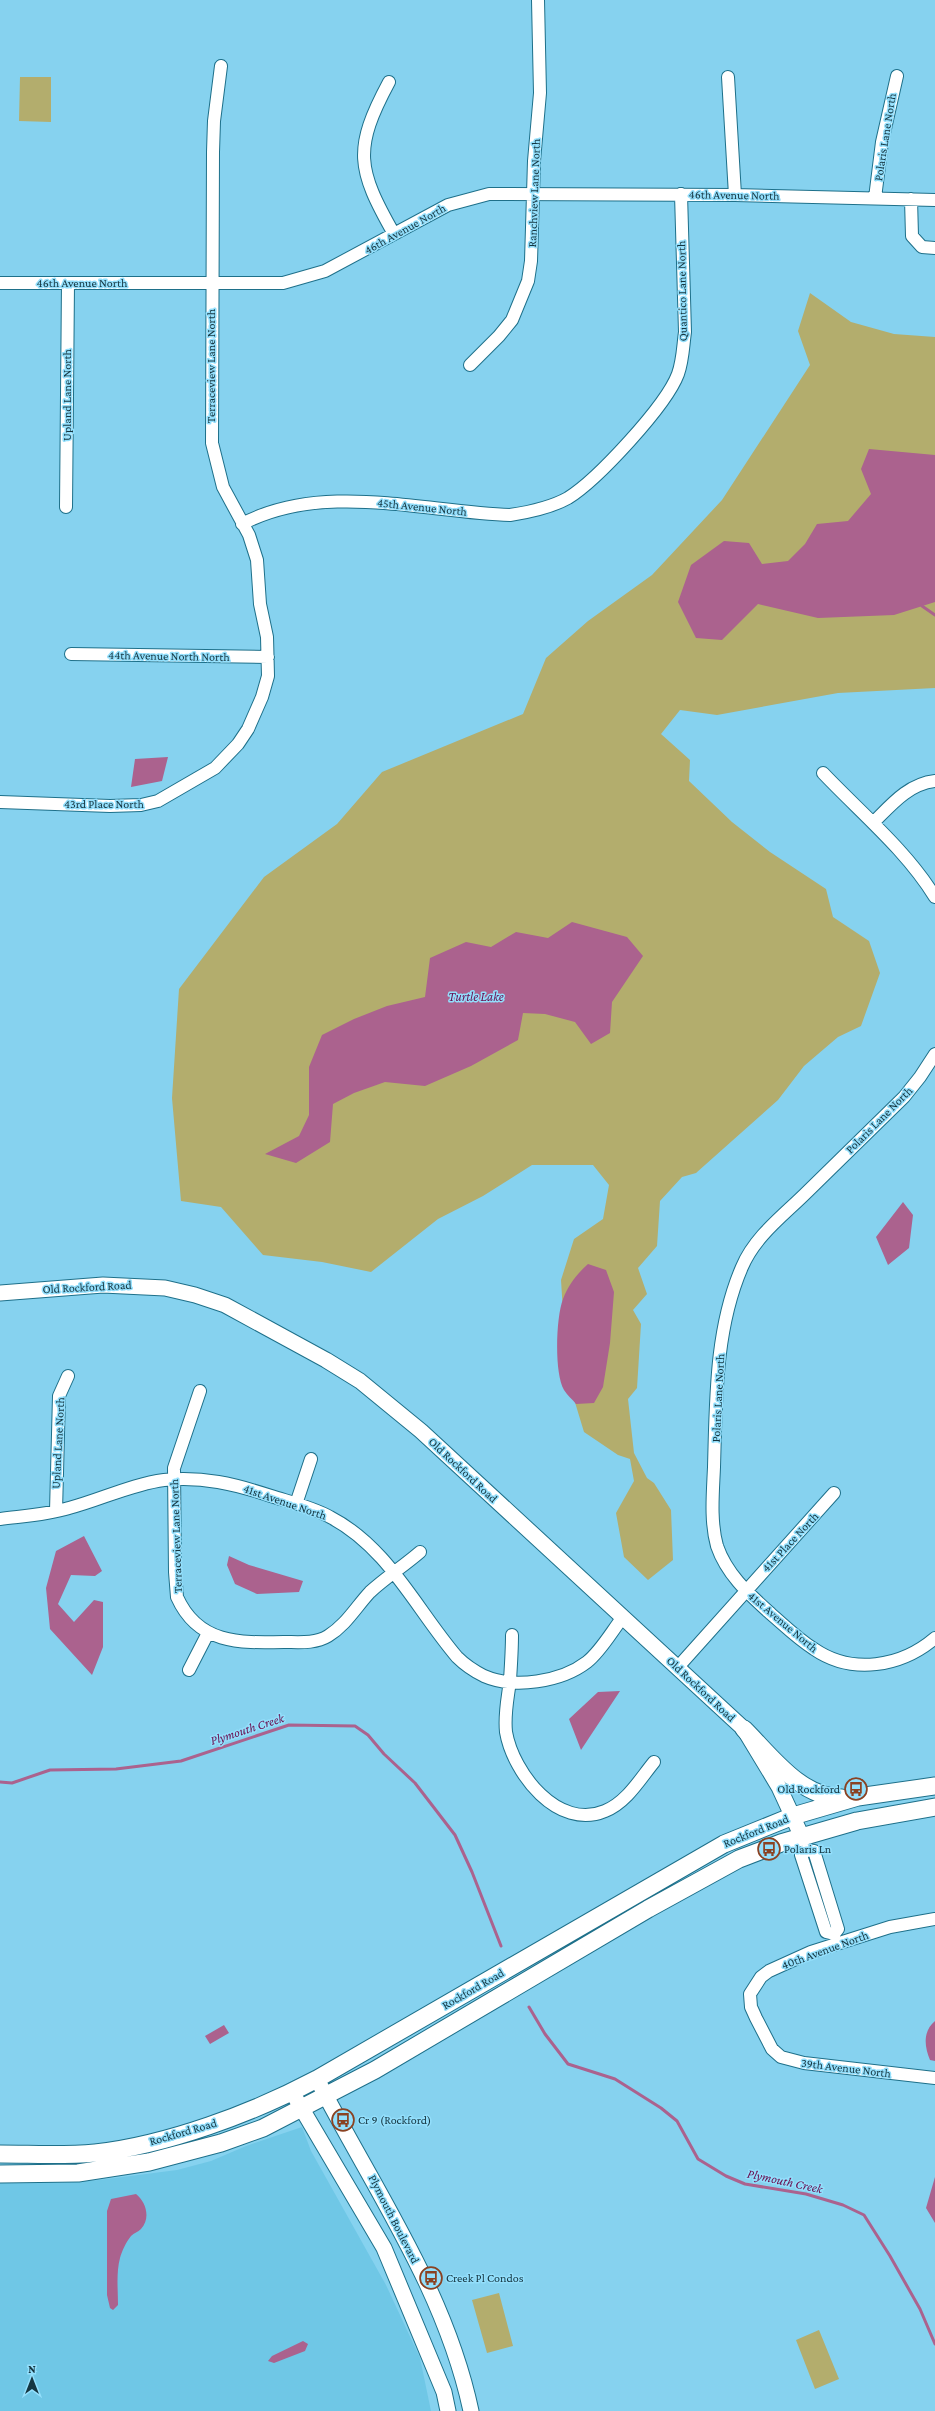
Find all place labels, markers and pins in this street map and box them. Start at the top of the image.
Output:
bus stop icon: Old Rockford [843,1776,869,1802]
place label: Old Rockford [777,1782,841,1796]
bus stop icon: Polaris Ln [756,1836,782,1862]
place label: Polaris Ln [784,1842,832,1856]
bus stop icon: Cr 9 (Rockford) [330,2107,356,2133]
place label: Cr 9 (Rockford) [358,2113,431,2127]
bus stop icon: Creek Pl Condos [418,2265,444,2291]
place label: Creek Pl Condos [446,2271,524,2285]

